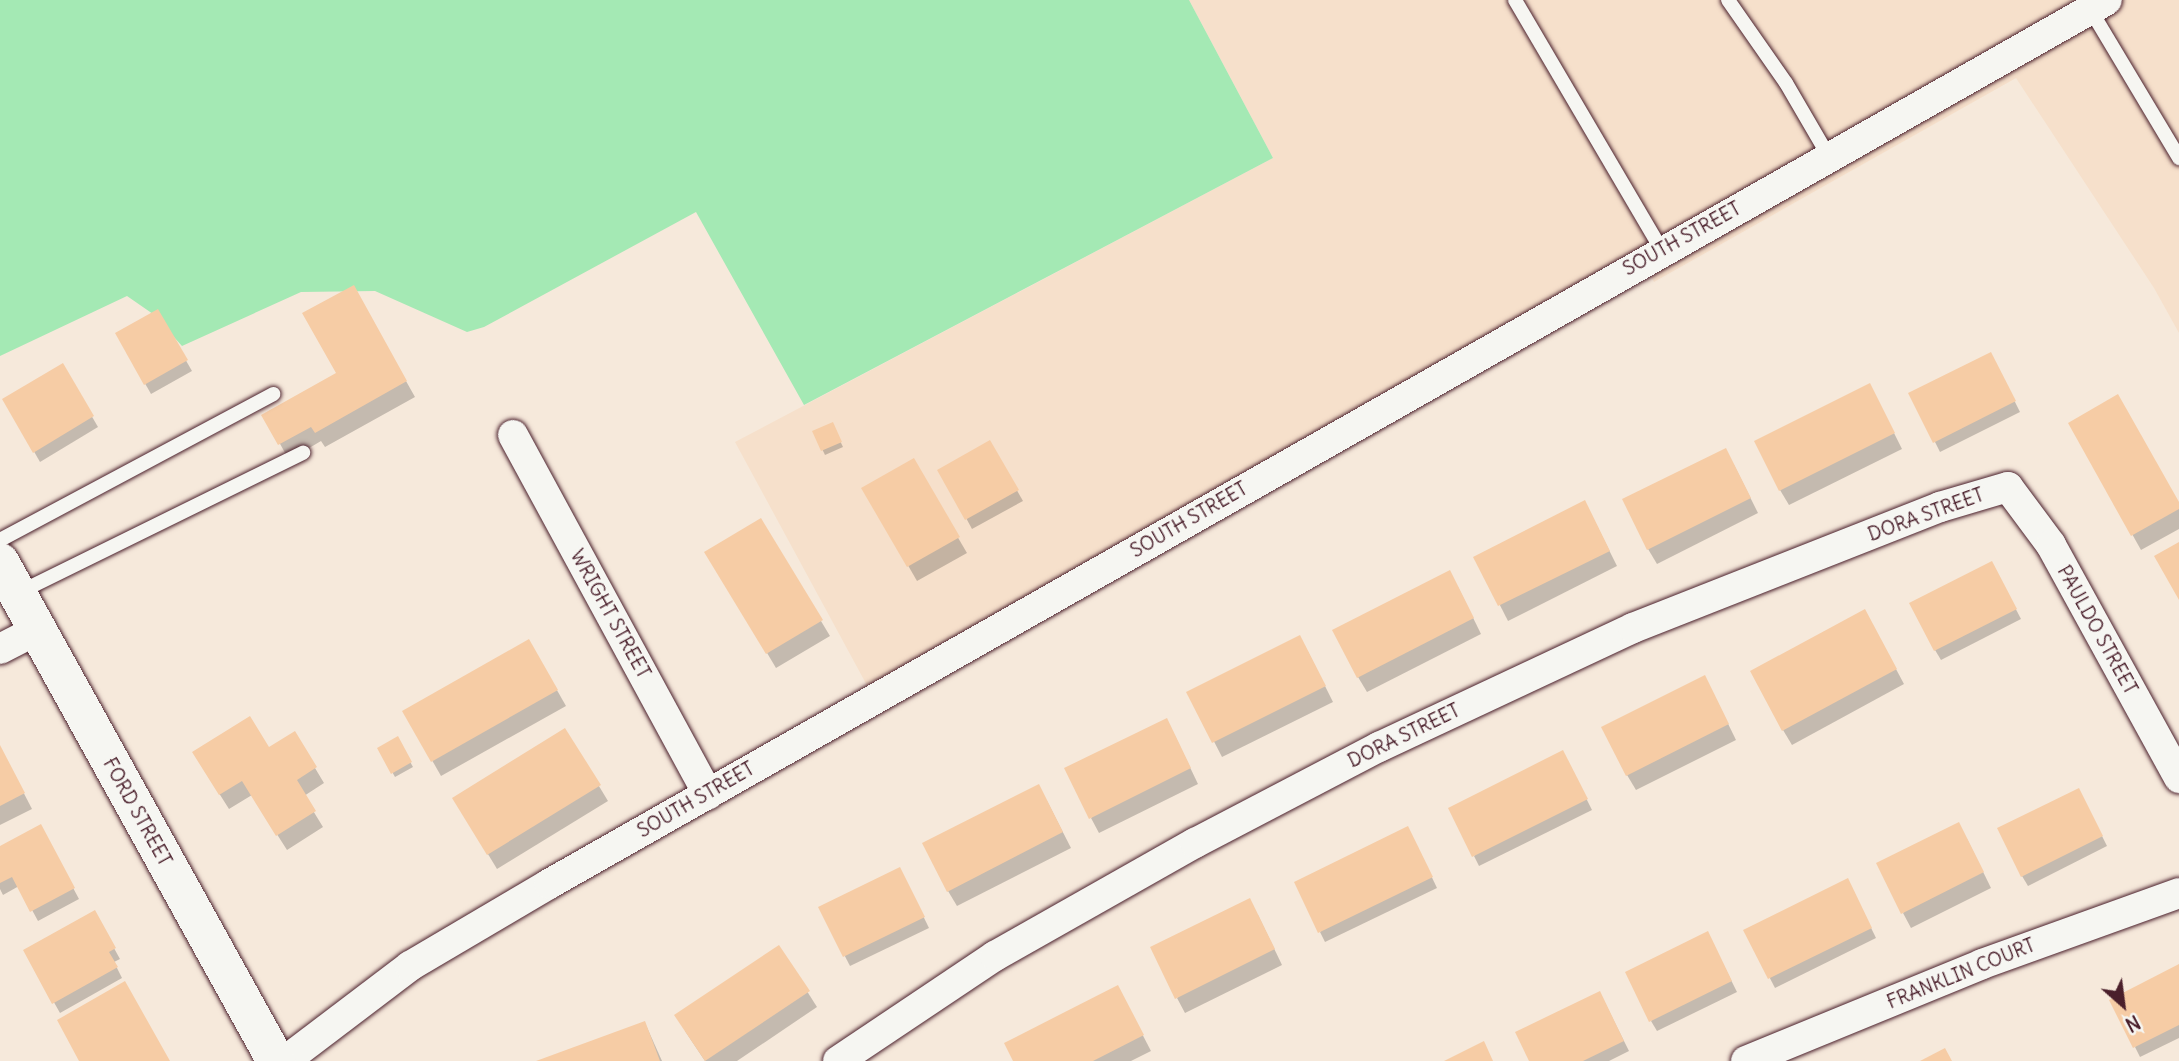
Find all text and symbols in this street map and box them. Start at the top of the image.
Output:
street label: SOUTH STREET [1619,197,1745,281]
street label: SOUTH STREET [1127,477,1251,563]
street label: DORA STREET [1865,483,1987,547]
street label: WRIGHT STREET [565,546,655,682]
street label: PAULDO STREET [2052,562,2142,698]
street label: DORA STREET [1344,699,1464,773]
street label: FORD STREET [98,754,176,870]
street label: SOUTH STREET [634,757,758,843]
street label: FRANKLIN COURT [1884,934,2038,1014]
north arrow [2088,970,2158,1040]
text: N [2121,1010,2144,1037]

